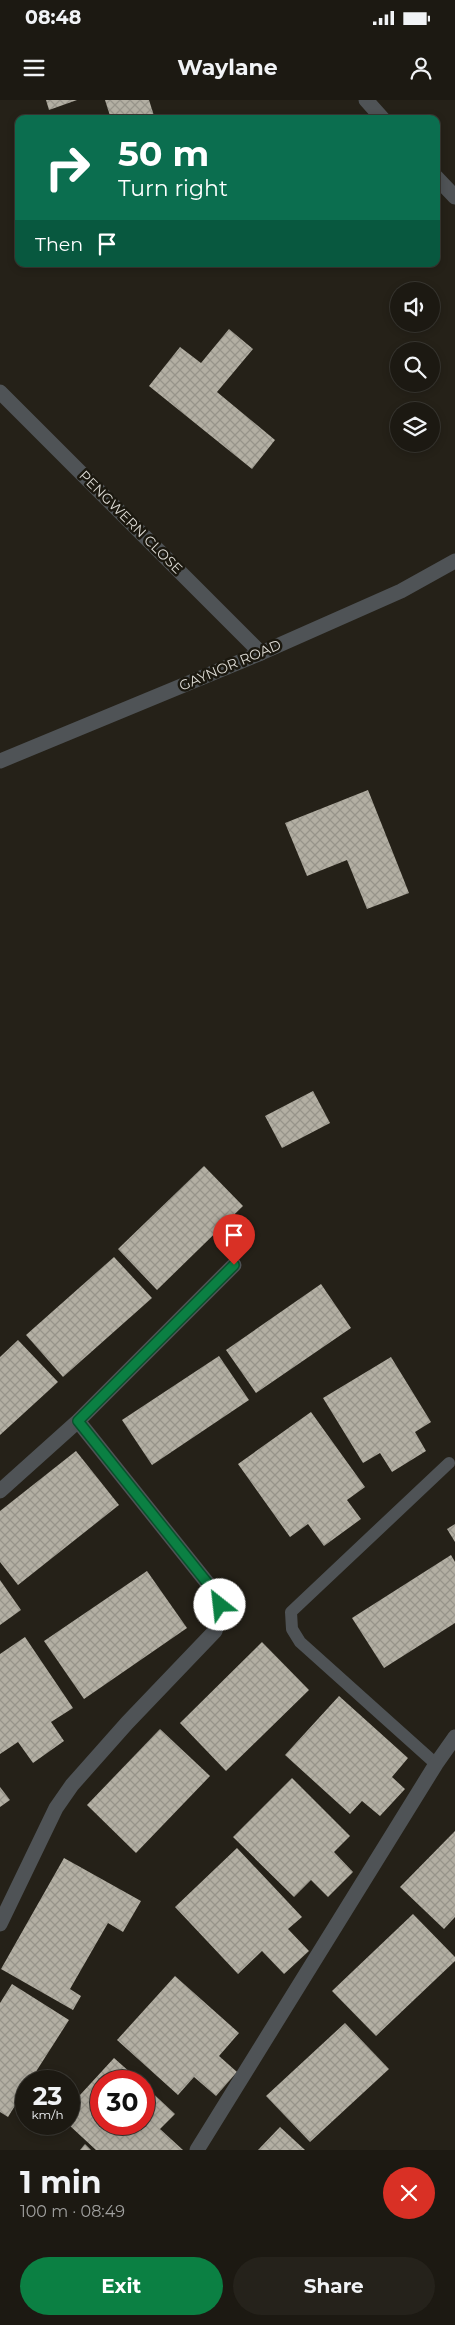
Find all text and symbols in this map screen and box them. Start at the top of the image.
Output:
text: 08:48 [25,6,81,29]
icon: menu [20,54,48,82]
text: Waylane [177,54,278,81]
icon: person [407,54,435,82]
text: 50 m [118,132,209,175]
icon: right [35,135,100,200]
text: Turn right [118,175,228,202]
icon: arrive [93,230,121,258]
text: Then [35,233,83,256]
map controls [390,282,440,452]
button: sound [390,282,440,332]
button: search [390,342,440,392]
button: layers [390,402,440,452]
street label: PENGWERN CLOSE [75,466,187,578]
street label: GAYNOR ROAD [176,635,284,695]
pin [213,1214,255,1265]
icon: arrive [220,1221,248,1249]
position arrow [193,1578,245,1630]
speed limit sign: 30 [90,2070,155,2135]
text: 23 [33,2081,62,2111]
text: km/h [31,2107,64,2122]
text: 1 min [20,2164,101,2201]
button: close [383,2167,435,2219]
text: 100 m · 08:49 [20,2202,125,2221]
button: Exit [20,2257,223,2315]
button: Share [233,2257,435,2315]

